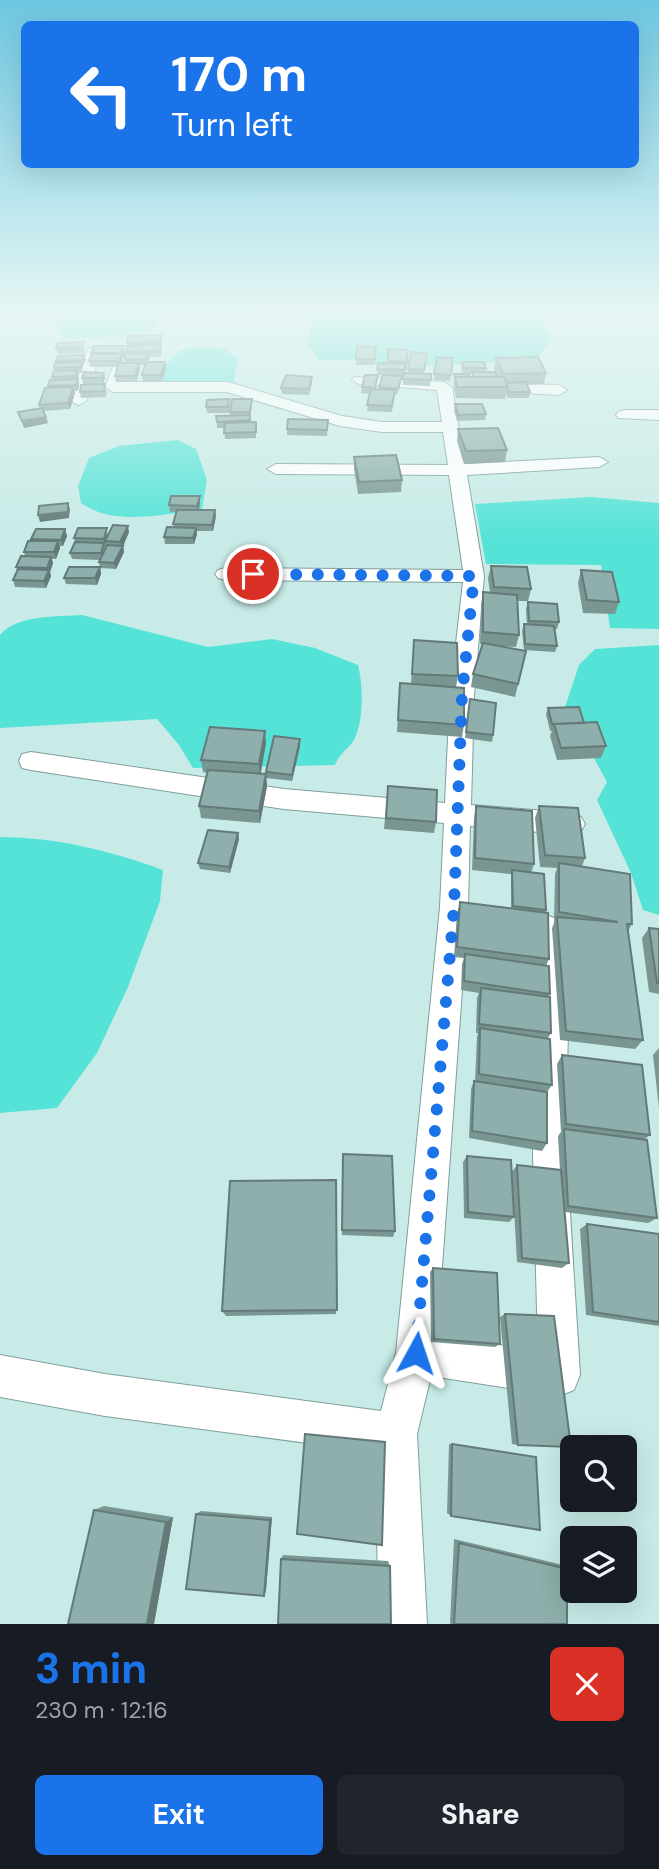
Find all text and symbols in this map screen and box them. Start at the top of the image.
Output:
text: 170 m [171,42,307,106]
icon: left [56,49,147,140]
text: Turn left [171,104,293,146]
pin [223,544,283,604]
icon: arrive [234,555,272,593]
position arrow [379,1316,453,1390]
map controls [560,1435,637,1603]
button: search [560,1435,637,1512]
button: layers [560,1526,637,1603]
text: 3 min [35,1641,147,1696]
button: close [550,1647,624,1721]
text: 230 m · 12:16 [35,1695,168,1725]
button: Exit [35,1775,323,1855]
button: Share [337,1775,624,1855]

